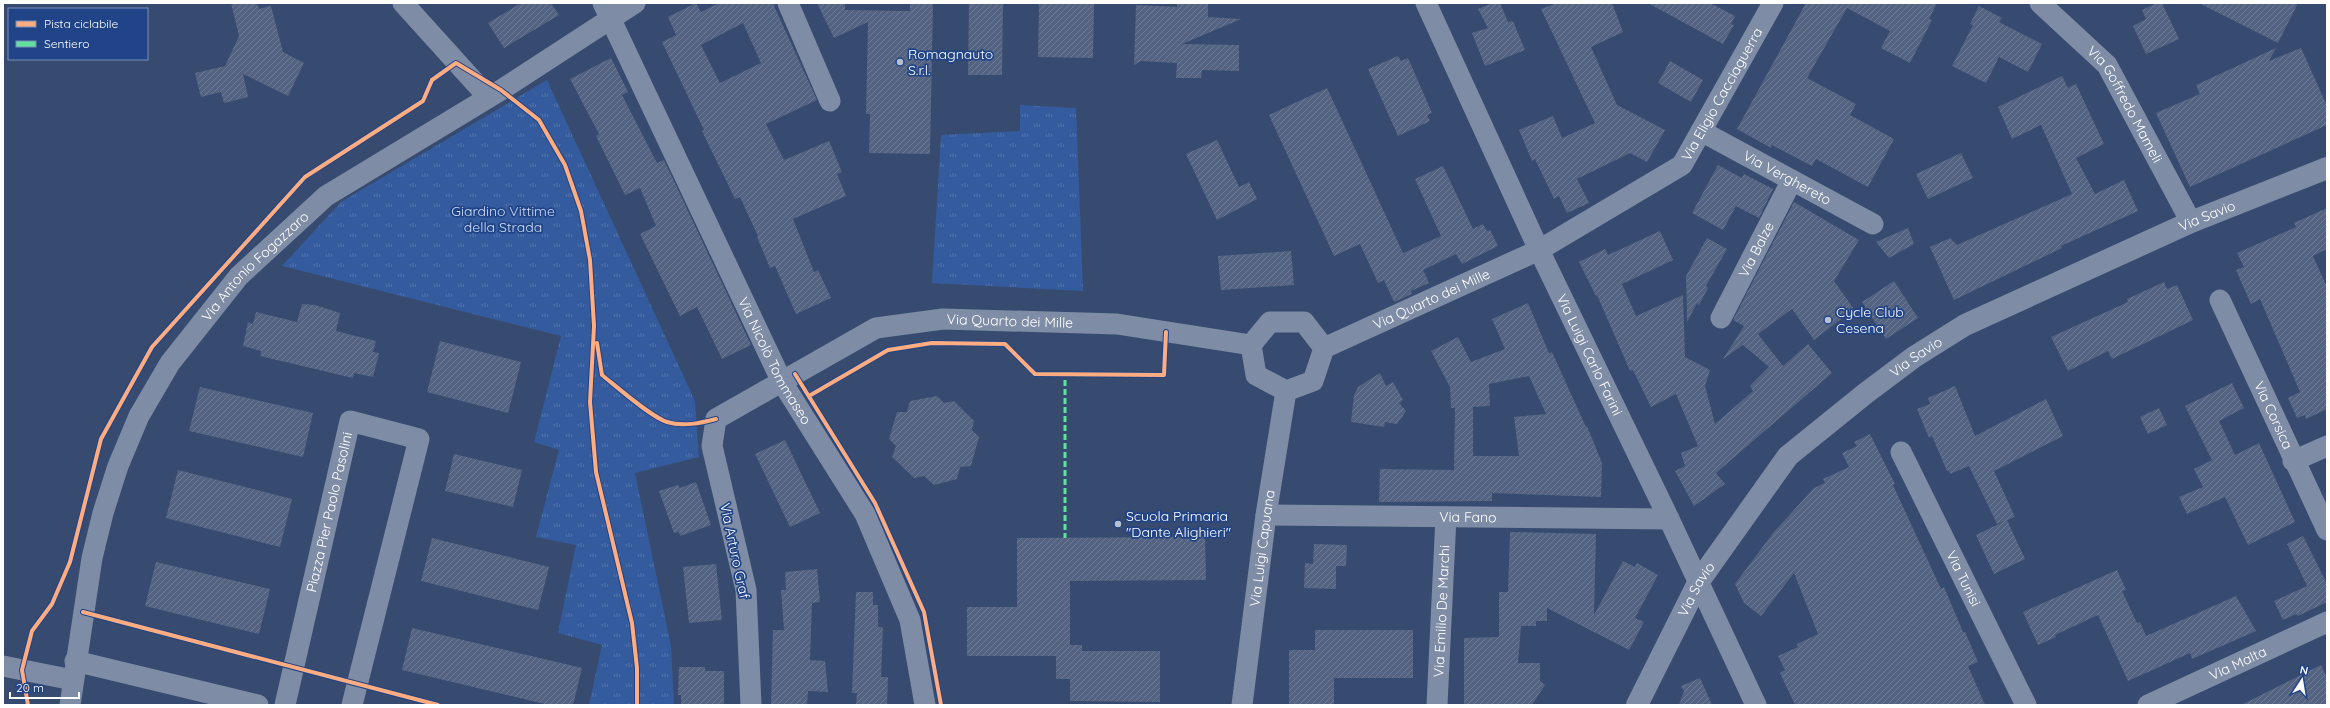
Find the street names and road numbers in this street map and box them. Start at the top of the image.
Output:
street label: Via Eligio Cacciaguerra [1677,24,1766,164]
street label: Via Goffredo Mameli [2083,42,2167,166]
street label: Via Verghereto [1740,147,1834,209]
street label: Via Savio [2176,196,2238,235]
street label: Via Antonio Fogazzaro [197,207,313,325]
street label: Via Balze [1735,219,1778,280]
street label: Via Quarto dei Mille [1370,265,1493,333]
street label: Via Luigi Carlo Farini [1553,291,1627,418]
street label: Via Nicolò Tommaseo [734,294,815,428]
street label: Via Quarto dei Mille [947,310,1073,332]
street label: Via Savio [1886,333,1945,381]
street label: Via Corsica [2250,378,2297,452]
street label: Piazza Pier Paolo Pasolini [302,430,356,594]
street label: Via Luigi Capuana [1245,489,1279,608]
street label: Via Arturo Graf [716,501,754,601]
street label: Via Fano [1439,508,1497,526]
street label: Via Emilio De Marchi [1429,545,1454,678]
street label: Via Tunisi [1942,548,1985,609]
street label: Via Savio [1674,558,1719,619]
street label: Via Malta [2206,642,2269,684]

